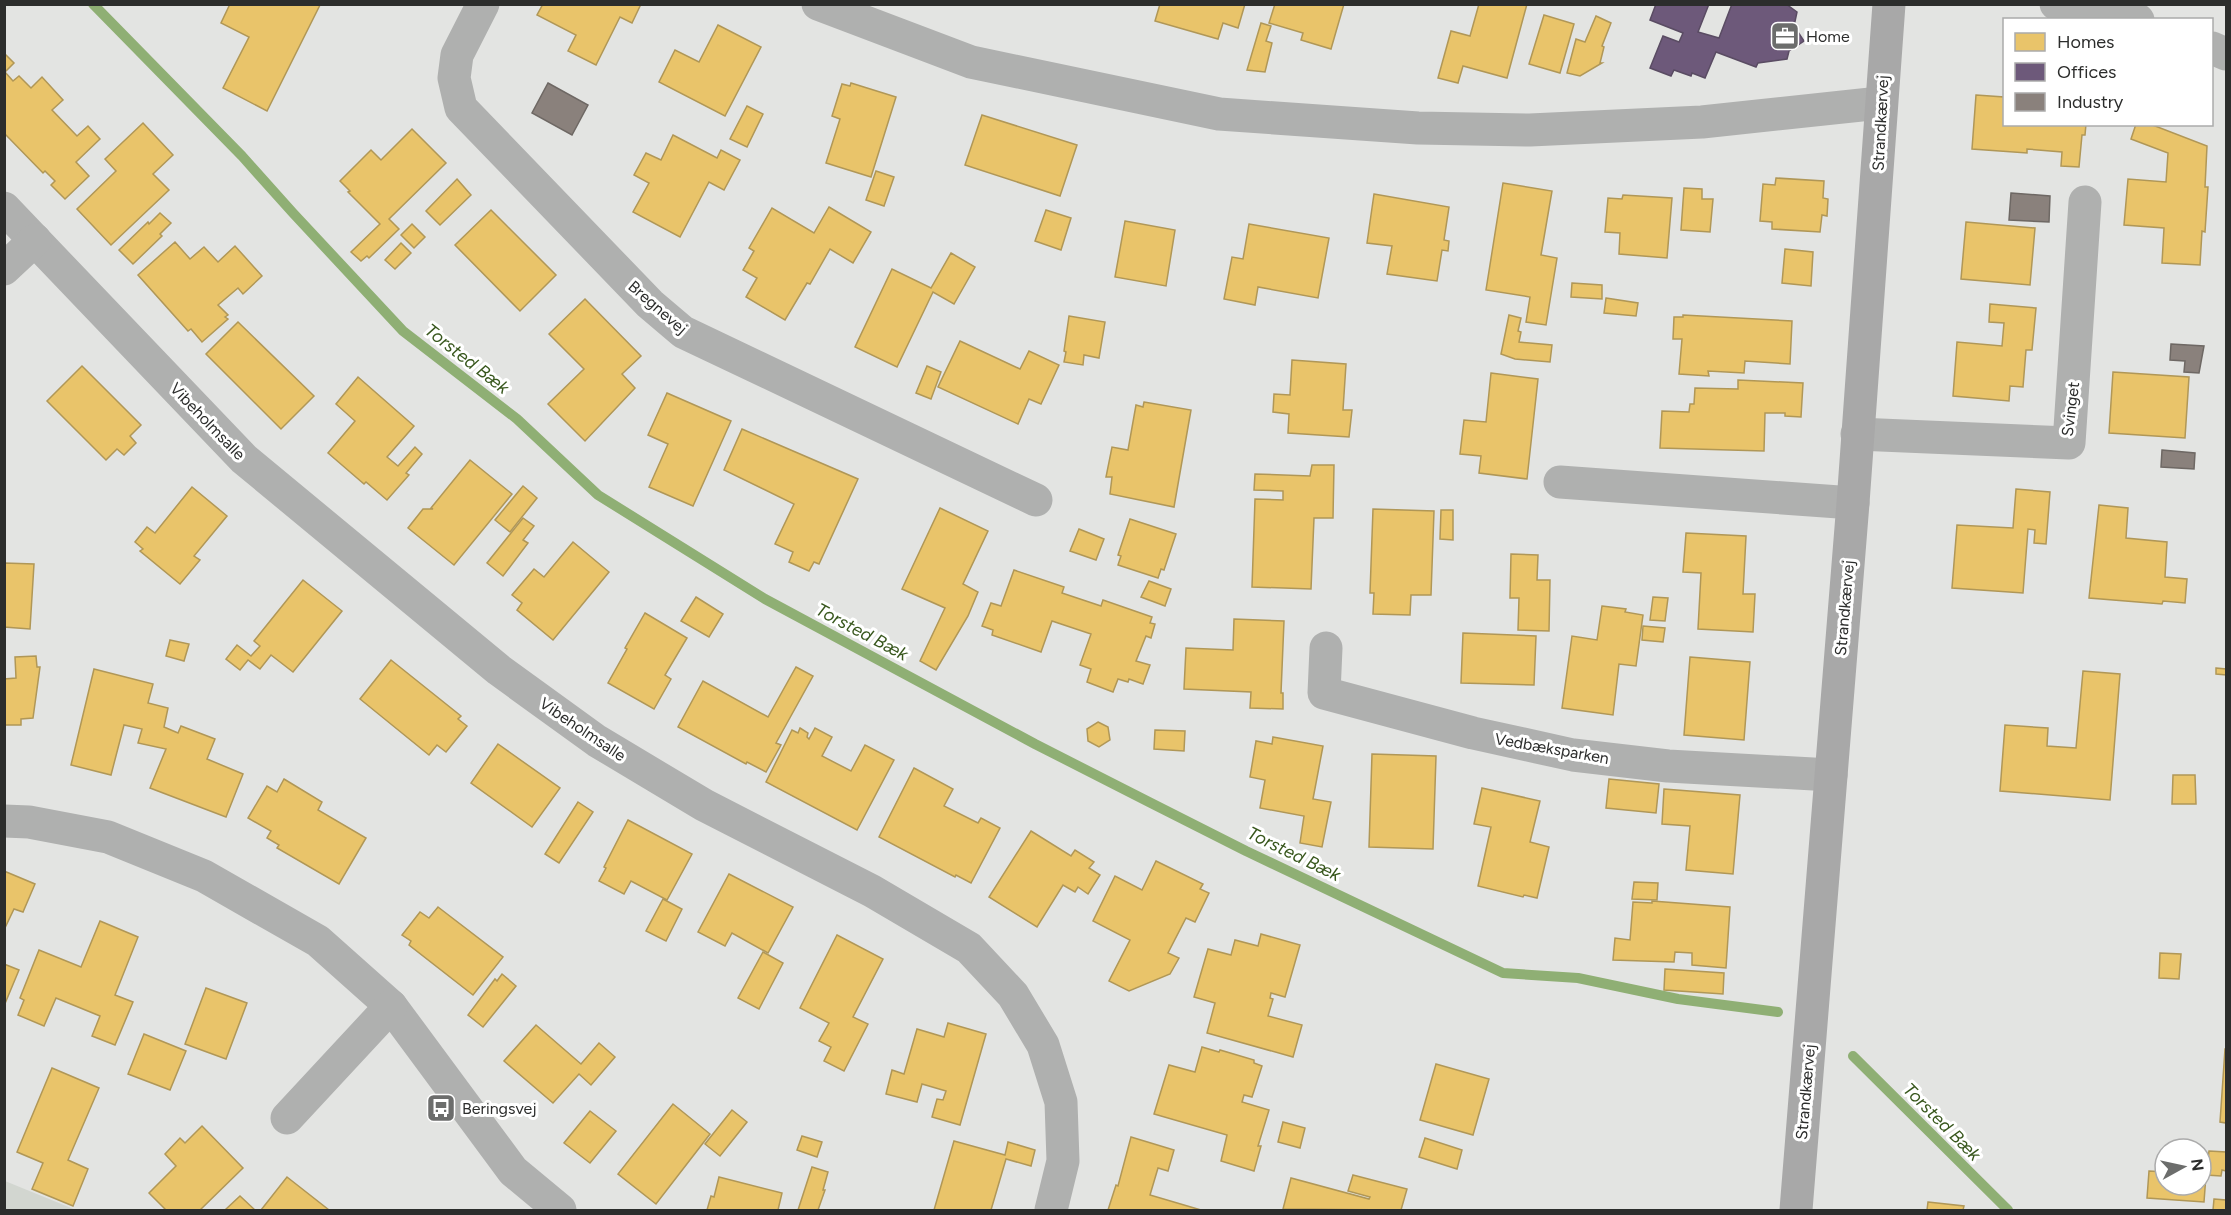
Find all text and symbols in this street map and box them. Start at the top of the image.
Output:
legend [2003,18,2213,126]
office icon: Home [1769,20,1801,52]
place label: Home [1806,27,1850,46]
text: Homes [2057,31,2115,53]
text: Offices [2057,61,2116,83]
street label: Strandkærvej [1869,75,1892,171]
text: Industry [2057,91,2124,113]
street label: Bregnevej [624,277,691,338]
water label: Torsted Bæk [420,319,515,400]
street label: Vibeholmsalle [166,379,249,464]
street label: Svinget [2058,381,2083,437]
street label: Strandkærvej [1831,559,1858,657]
water label: Torsted Bæk [812,599,913,666]
street label: Vibeholmsalle [536,694,630,765]
street label: Vedbæksparken [1493,729,1610,768]
water label: Torsted Bæk [1244,822,1345,887]
street label: Strandkærvej [1792,1043,1819,1141]
water label: Torsted Bæk [1898,1078,1986,1166]
bus stop icon: Beringsvej [425,1092,457,1124]
place label: Beringsvej [462,1099,537,1118]
north arrow [2153,1137,2213,1197]
text: N [2187,1158,2208,1172]

